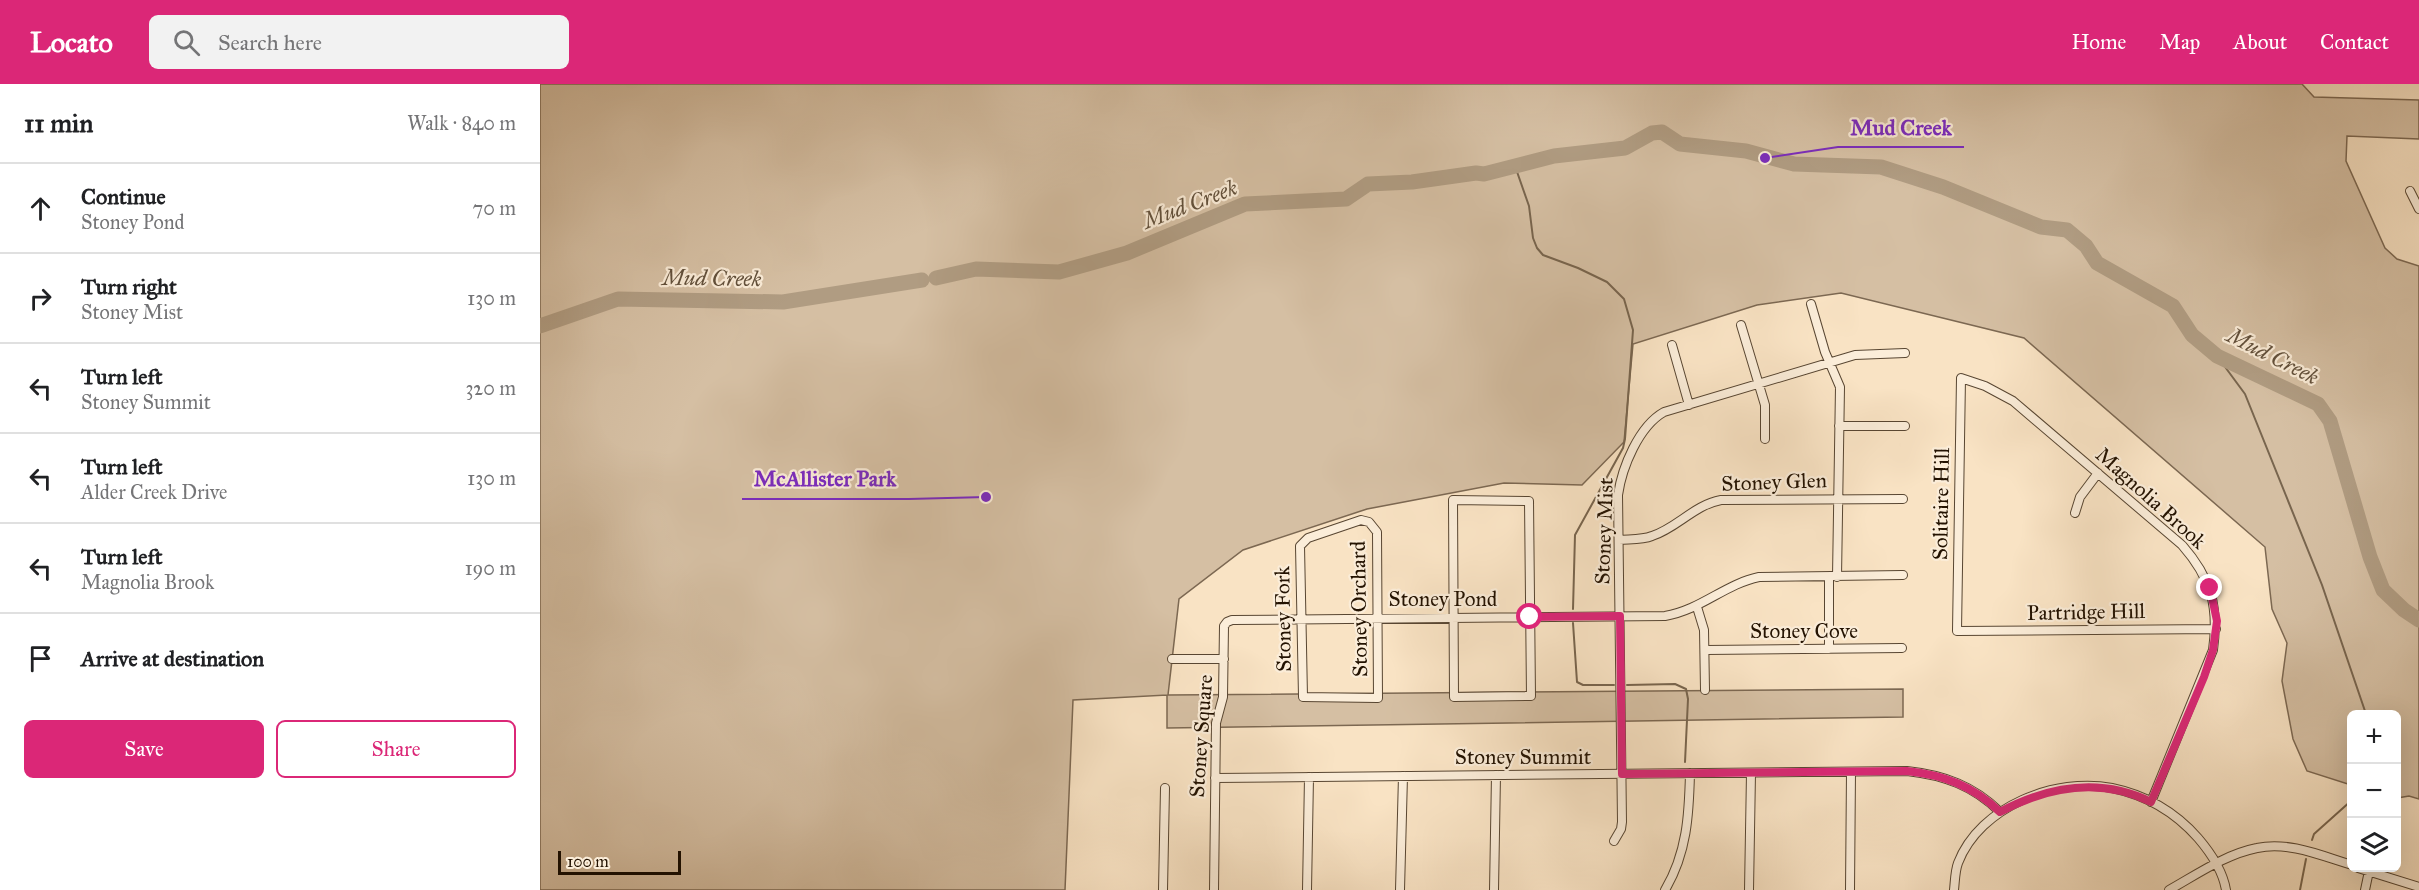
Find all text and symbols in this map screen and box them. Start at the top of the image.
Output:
search box [149,15,569,69]
text: Locato [30,25,113,60]
icon: search [170,26,203,59]
text: Search here [218,29,322,56]
text: Home [2071,29,2126,55]
text: Map [2159,29,2200,55]
text: About [2233,29,2287,55]
text: Contact [2320,29,2389,55]
text: 11 min [24,107,93,139]
callout: Mud Creek [1838,107,1964,147]
text: Walk · 840 m [407,111,516,135]
text: Mud Creek [1850,114,1953,141]
water label: Mud Creek [1137,174,1241,235]
text: Continue [81,183,166,210]
icon: ahead [24,192,57,225]
text: 70 m [473,196,516,220]
text: Stoney Pond [81,210,185,234]
water label: Mud Creek [660,264,762,292]
text: Turn right [81,273,177,300]
icon: right [24,282,57,315]
text: 130 m [467,286,516,310]
text: Stoney Mist [81,300,183,324]
water label: Mud Creek [2221,321,2323,391]
text: Turn left [81,363,163,390]
icon: left [24,372,57,405]
text: 320 m [465,376,516,400]
text: Stoney Summit [81,390,211,414]
street label: Magnolia Brook [2090,442,2212,555]
street label: Solitaire Hill [1927,447,1955,560]
text: Turn left [81,453,163,480]
callout: McAllister Park [742,459,909,499]
icon: left [24,462,57,495]
text: McAllister Park [754,465,897,492]
text: 130 m [467,466,516,490]
street label: Stoney Glen [1721,467,1827,497]
street label: Stoney Mist [1589,476,1619,585]
text: Alder Creek Drive [81,480,227,504]
street label: Stoney Orchard [1345,540,1373,677]
text: Turn left [81,543,163,570]
icon: left [24,552,57,585]
text: 190 m [465,556,516,580]
street label: Stoney Fork [1269,566,1297,672]
text: Magnolia Brook [81,570,214,594]
route end [2196,574,2222,600]
street label: Stoney Pond [1389,586,1498,612]
street label: Partridge Hill [2027,598,2146,626]
route start [1516,603,1542,629]
street label: Stoney Cove [1750,618,1858,644]
icon: arrive [24,642,57,675]
text: Arrive at destination [81,645,264,672]
street label: Stoney Square [1184,673,1218,798]
map controls [2347,710,2401,872]
button: + [2347,710,2401,764]
button: Save [24,720,264,778]
button: Share [276,720,516,778]
street label: Stoney Summit [1455,744,1592,770]
button: − [2347,764,2401,818]
button: layers [2347,818,2401,872]
scale bar [558,848,681,876]
text: 100 m [567,852,609,871]

